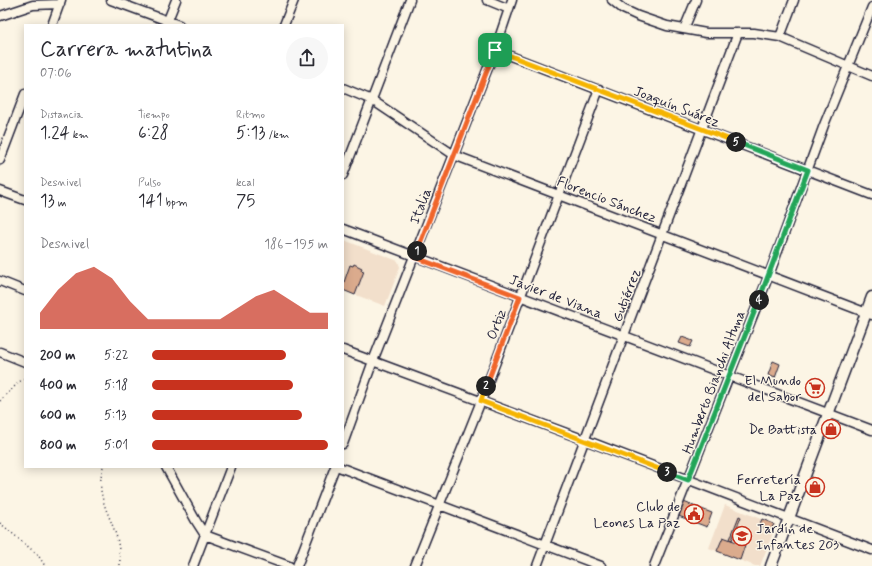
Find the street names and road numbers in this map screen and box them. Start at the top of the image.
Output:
street label: Joaquín Suárez [631,82,723,132]
street label: Florencio Sánchez [554,173,659,227]
street label: Italia [406,186,436,227]
street label: Gutiérrez [609,266,645,325]
street label: Javier de Viana [507,271,605,323]
street label: Ortiz [483,306,511,342]
street label: Humberto Bianchi Altuna [678,308,750,456]

